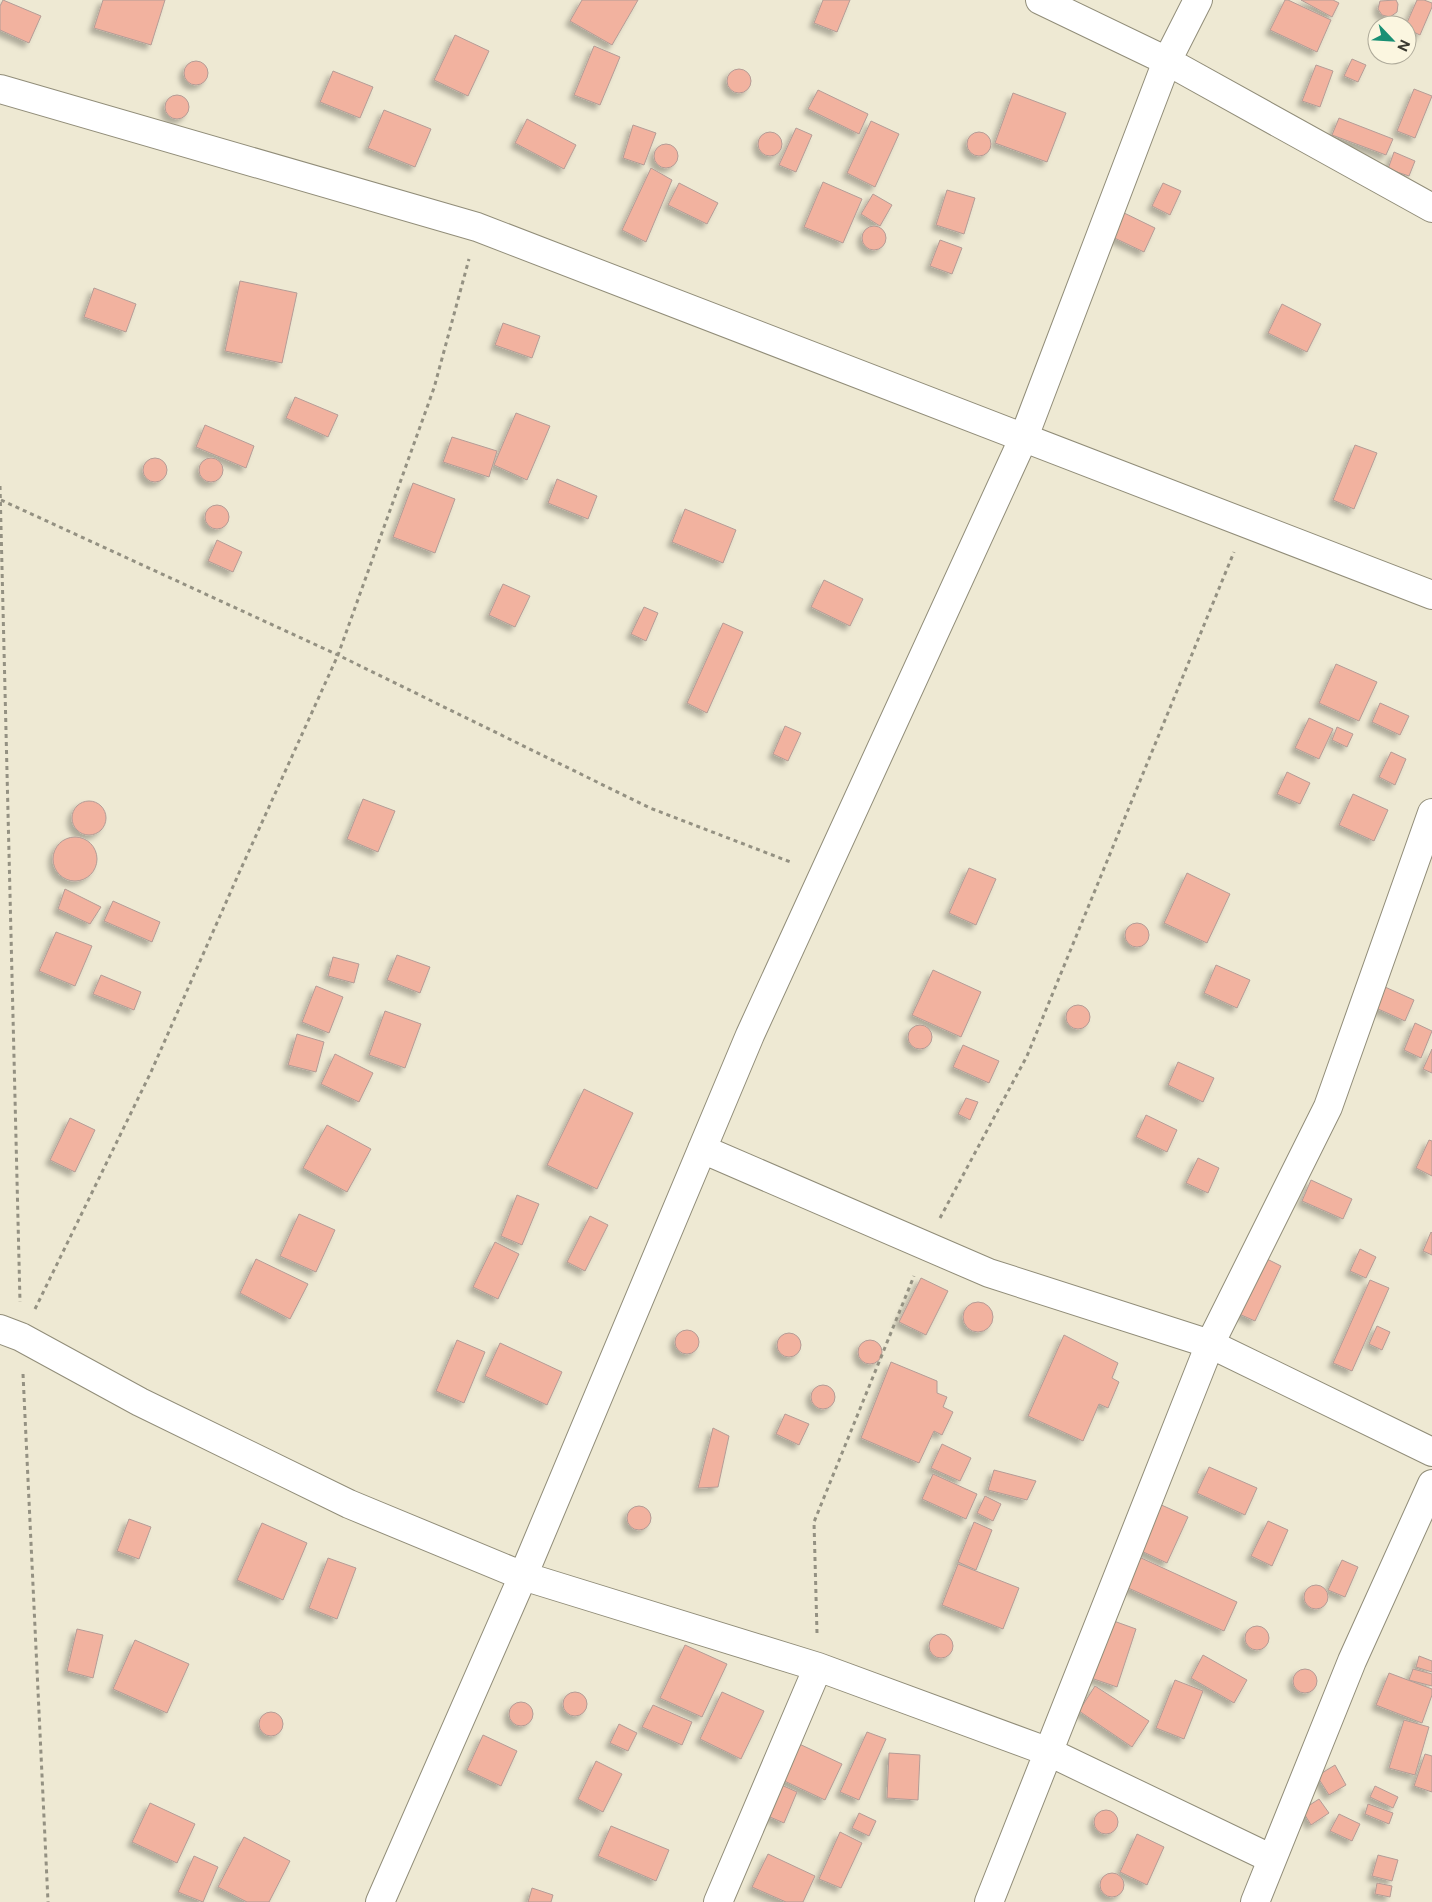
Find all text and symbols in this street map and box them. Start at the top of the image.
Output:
north arrow [1367,15,1417,65]
text: N [1394,37,1413,54]

